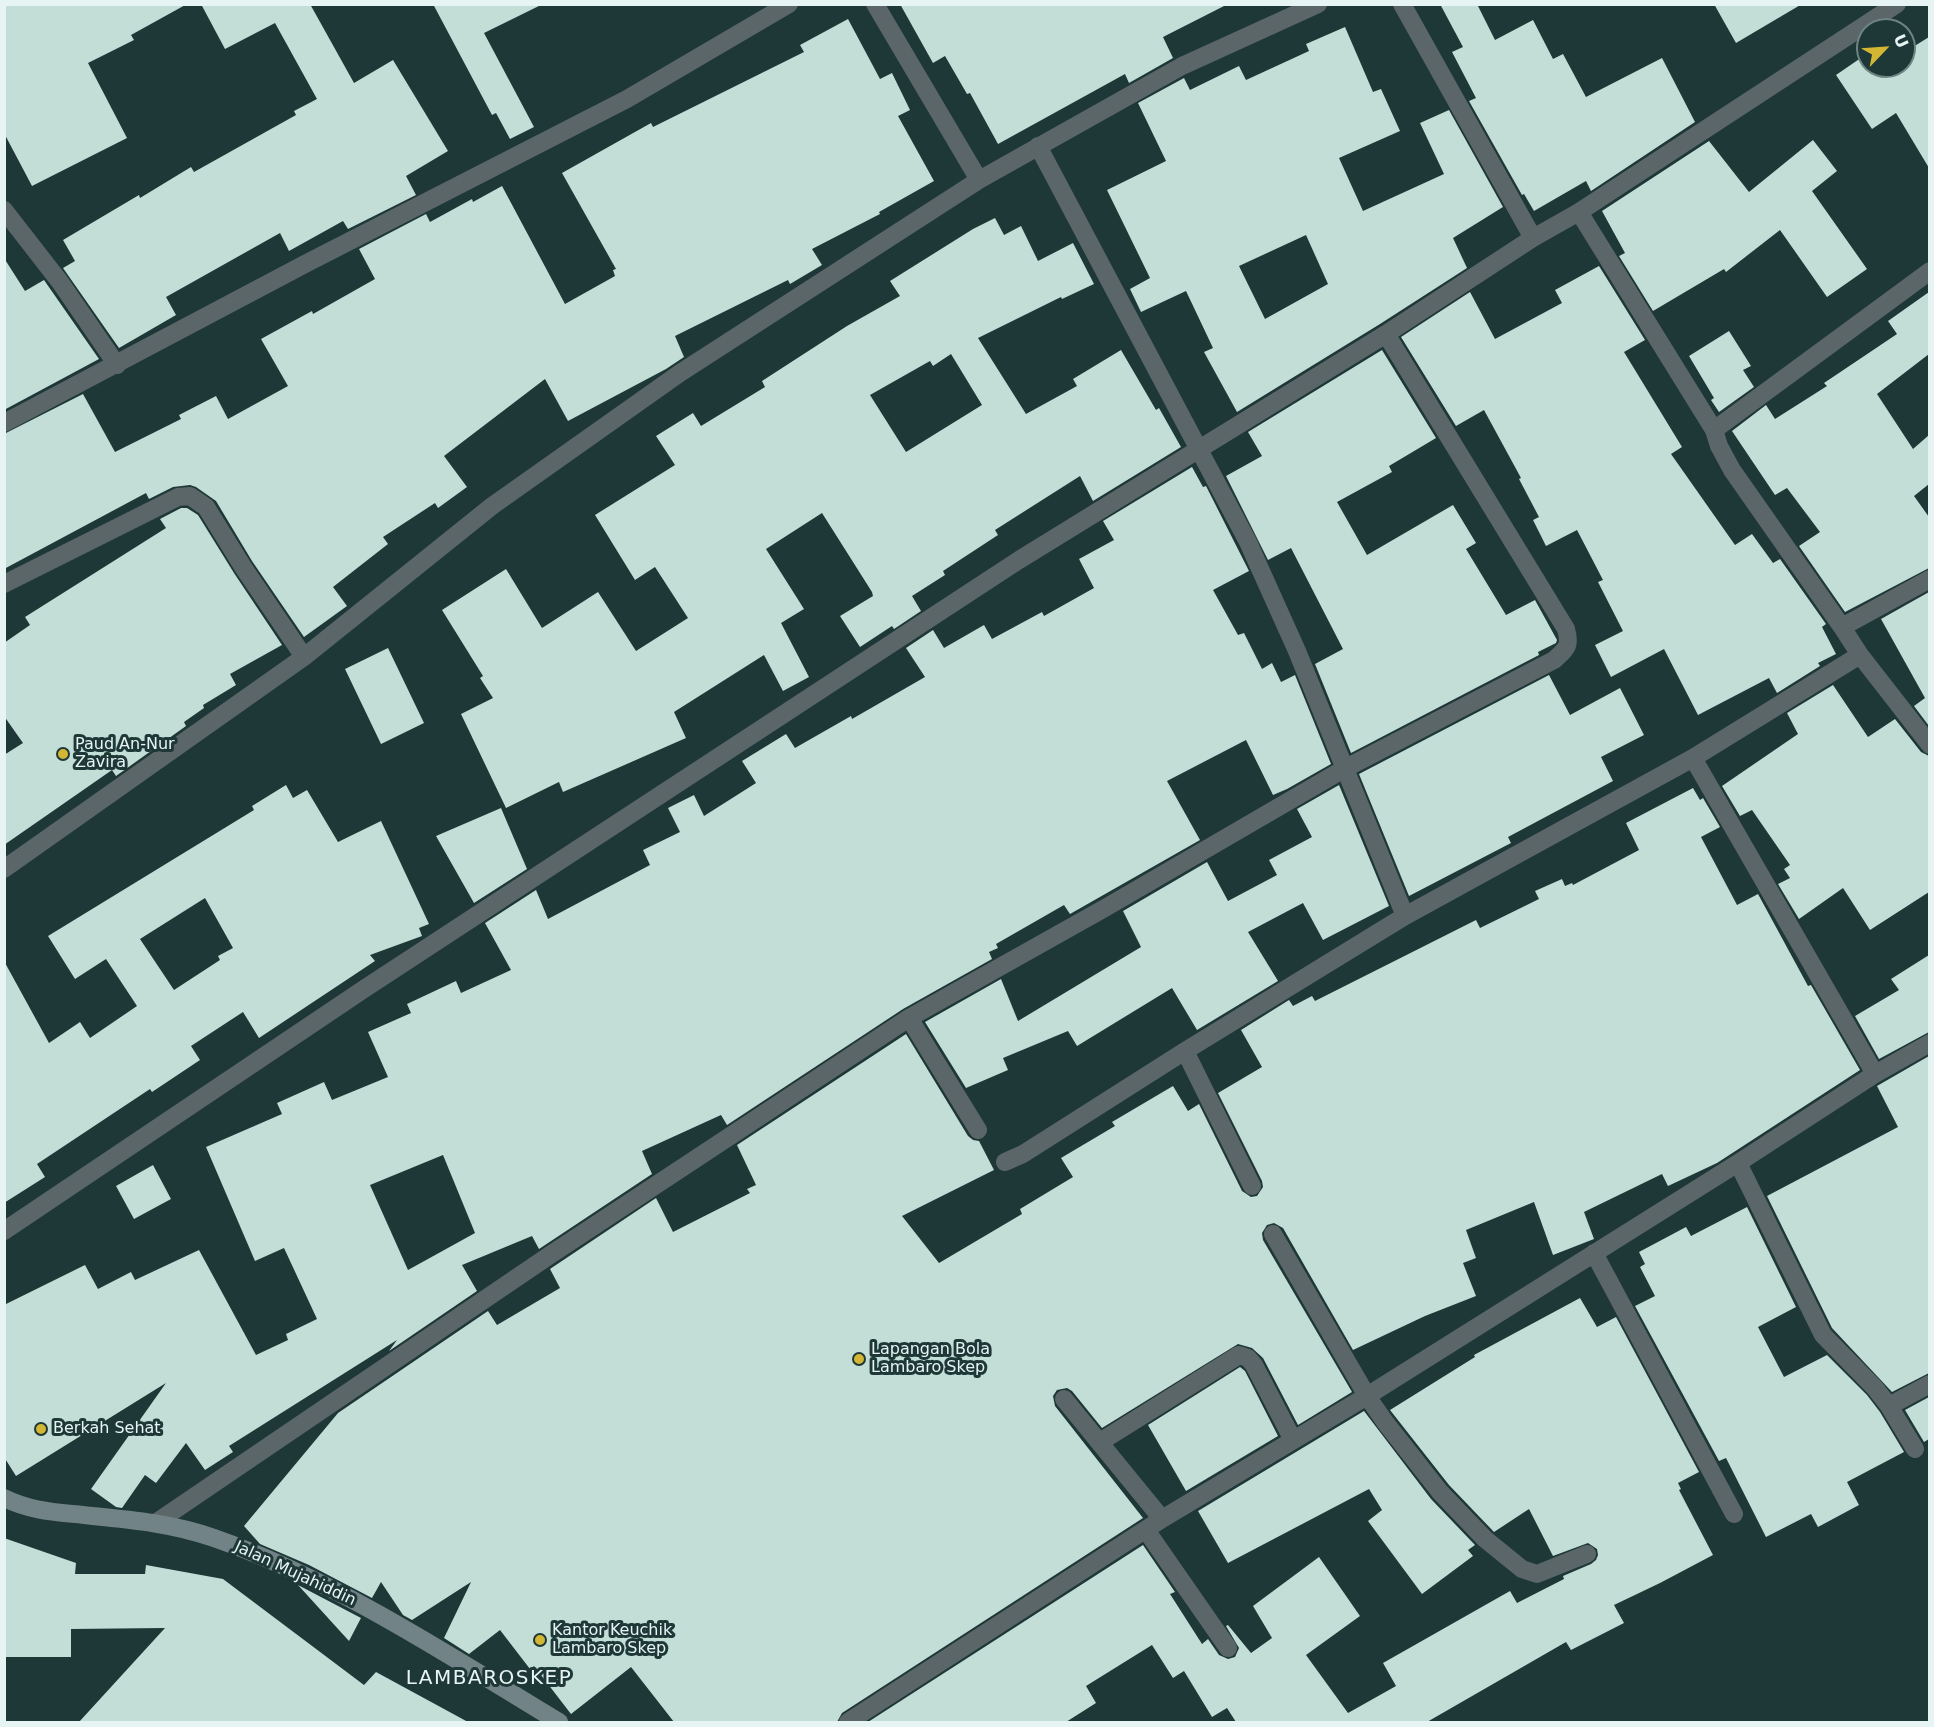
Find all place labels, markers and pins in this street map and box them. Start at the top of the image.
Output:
place label: Paud An-Nur Zavira [75,735,175,773]
marker: Paud An-Nur Zavira [56,747,70,761]
place label: Lapangan Bola Lambaro Skep [871,1340,990,1378]
marker: Lapangan Bola Lambaro Skep [852,1352,866,1366]
place label: Berkah Sehat [53,1419,161,1439]
marker: Berkah Sehat [34,1422,48,1436]
place label: Kantor Keuchik Lambaro Skep [552,1621,672,1659]
marker: Kantor Keuchik Lambaro Skep [533,1633,547,1647]

